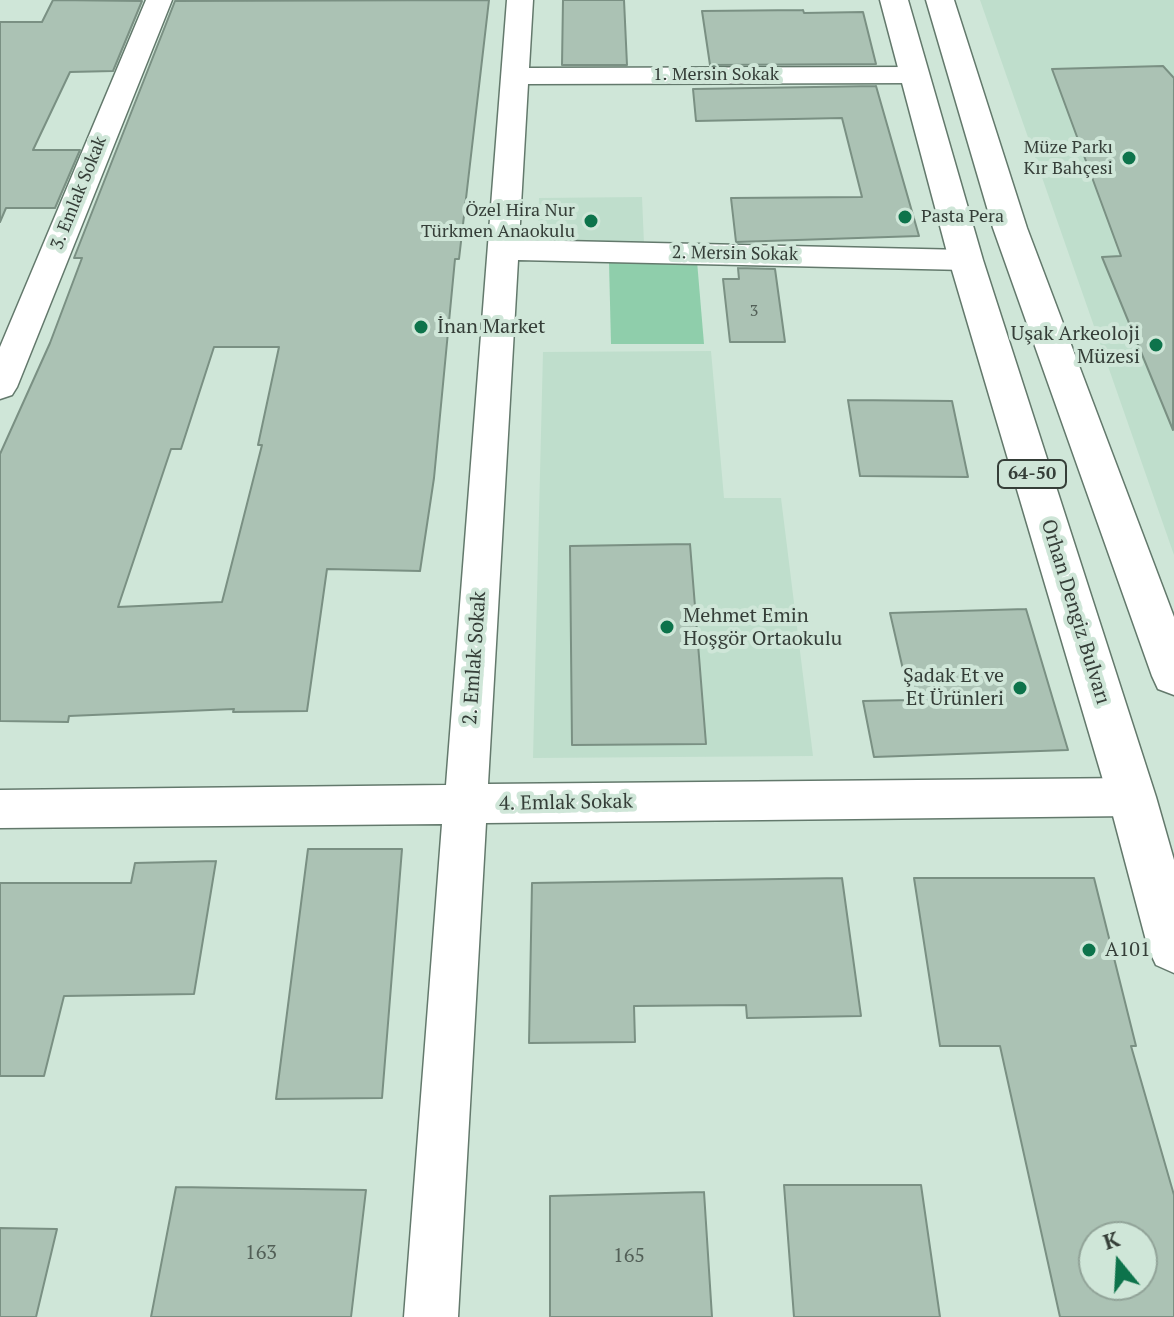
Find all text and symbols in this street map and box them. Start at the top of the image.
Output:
street label: 1. Mersin Sokak [653,64,779,86]
street label: 3. Emlak Sokak [46,133,112,253]
place label: Müze Parkı Kır Bahçesi [1024,137,1113,180]
marker: Müze Parkı Kır Bahçesi [1120,149,1138,167]
place label: Özel Hira Nur Türkmen Anaokulu [421,200,575,242]
place label: Pasta Pera [921,206,1004,228]
marker: Pasta Pera [896,208,914,226]
marker: Özel Hira Nur Türkmen Anaokulu [582,212,600,230]
street label: 2. Mersin Sokak [672,242,798,266]
house number: 3 [750,301,758,321]
place label: İnan Market [437,315,545,339]
marker: İnan Market [412,318,430,336]
place label: Uşak Arkeoloji Müzesi [1011,322,1140,369]
marker: Uşak Arkeoloji Müzesi [1147,336,1165,354]
road number: 64-50 [998,460,1066,488]
street label: Orhan Dengiz Bulvarı [1035,517,1115,707]
street label: 2. Emlak Sokak [458,590,492,726]
place label: Mehmet Emin Hoşgör Ortaokulu [683,604,842,651]
marker: Mehmet Emin Hoşgör Ortaokulu [658,618,676,636]
place label: Şadak Et ve Et Ürünleri [903,664,1004,711]
marker: Şadak Et ve Et Ürünleri [1011,679,1029,697]
street label: 4. Emlak Sokak [499,790,633,816]
place label: A101 [1105,938,1151,962]
marker: A101 [1080,941,1098,959]
north arrow [1078,1221,1158,1301]
text: K [1099,1223,1123,1256]
house number: 163 [245,1241,277,1265]
house number: 165 [613,1244,645,1268]

